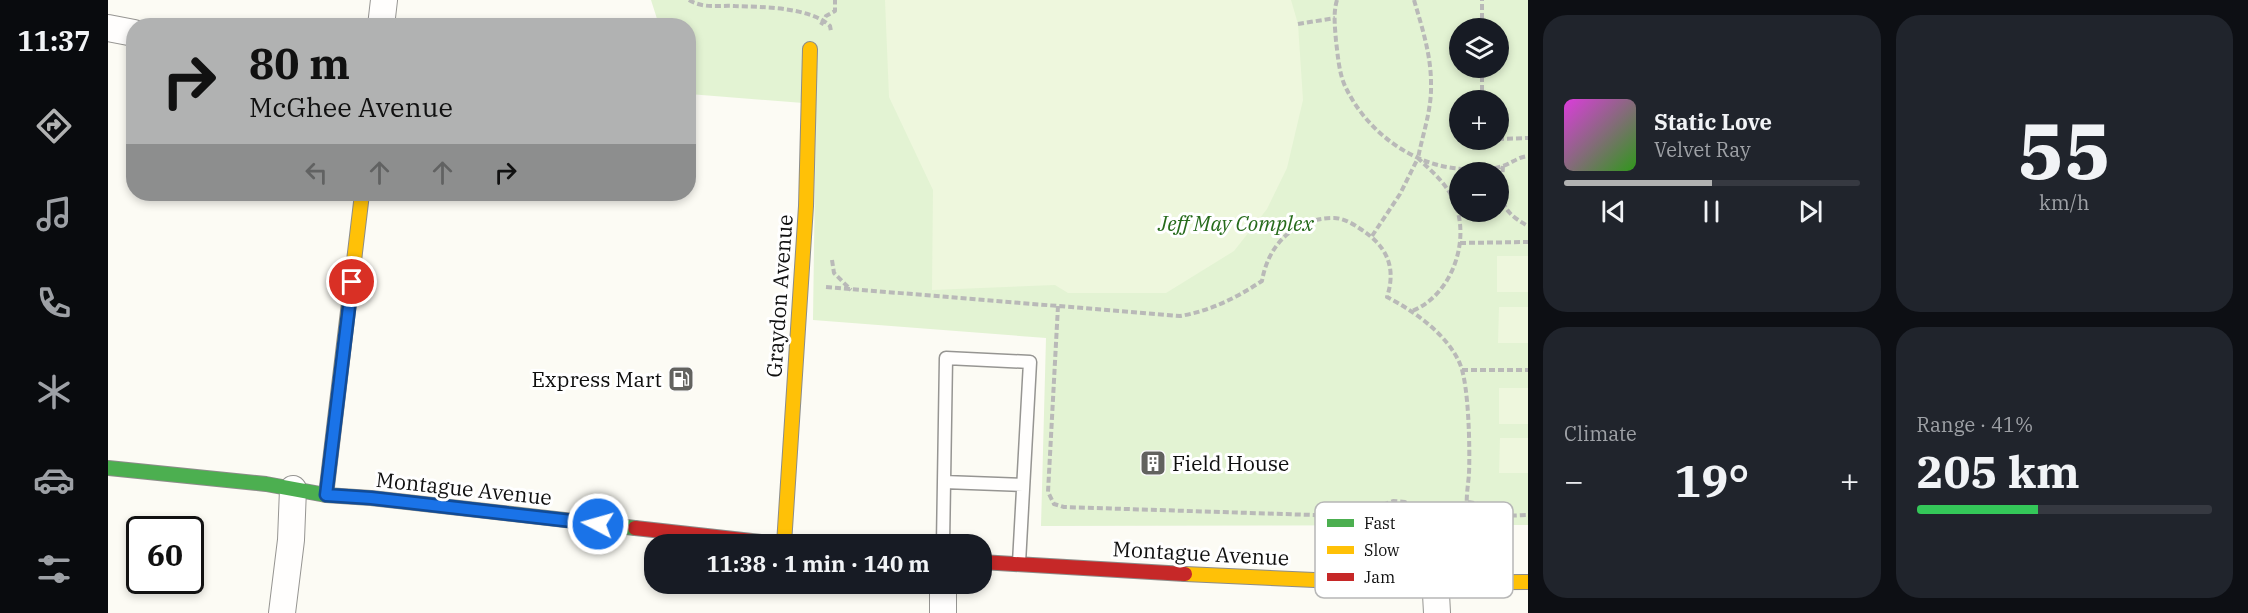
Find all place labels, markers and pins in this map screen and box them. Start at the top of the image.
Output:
pin [326,256,377,307]
fuel station icon: Express Mart [666,364,696,394]
place label: Express Mart [531,365,662,393]
building icon: Field House [1138,448,1168,478]
place label: Field House [1172,449,1289,477]

